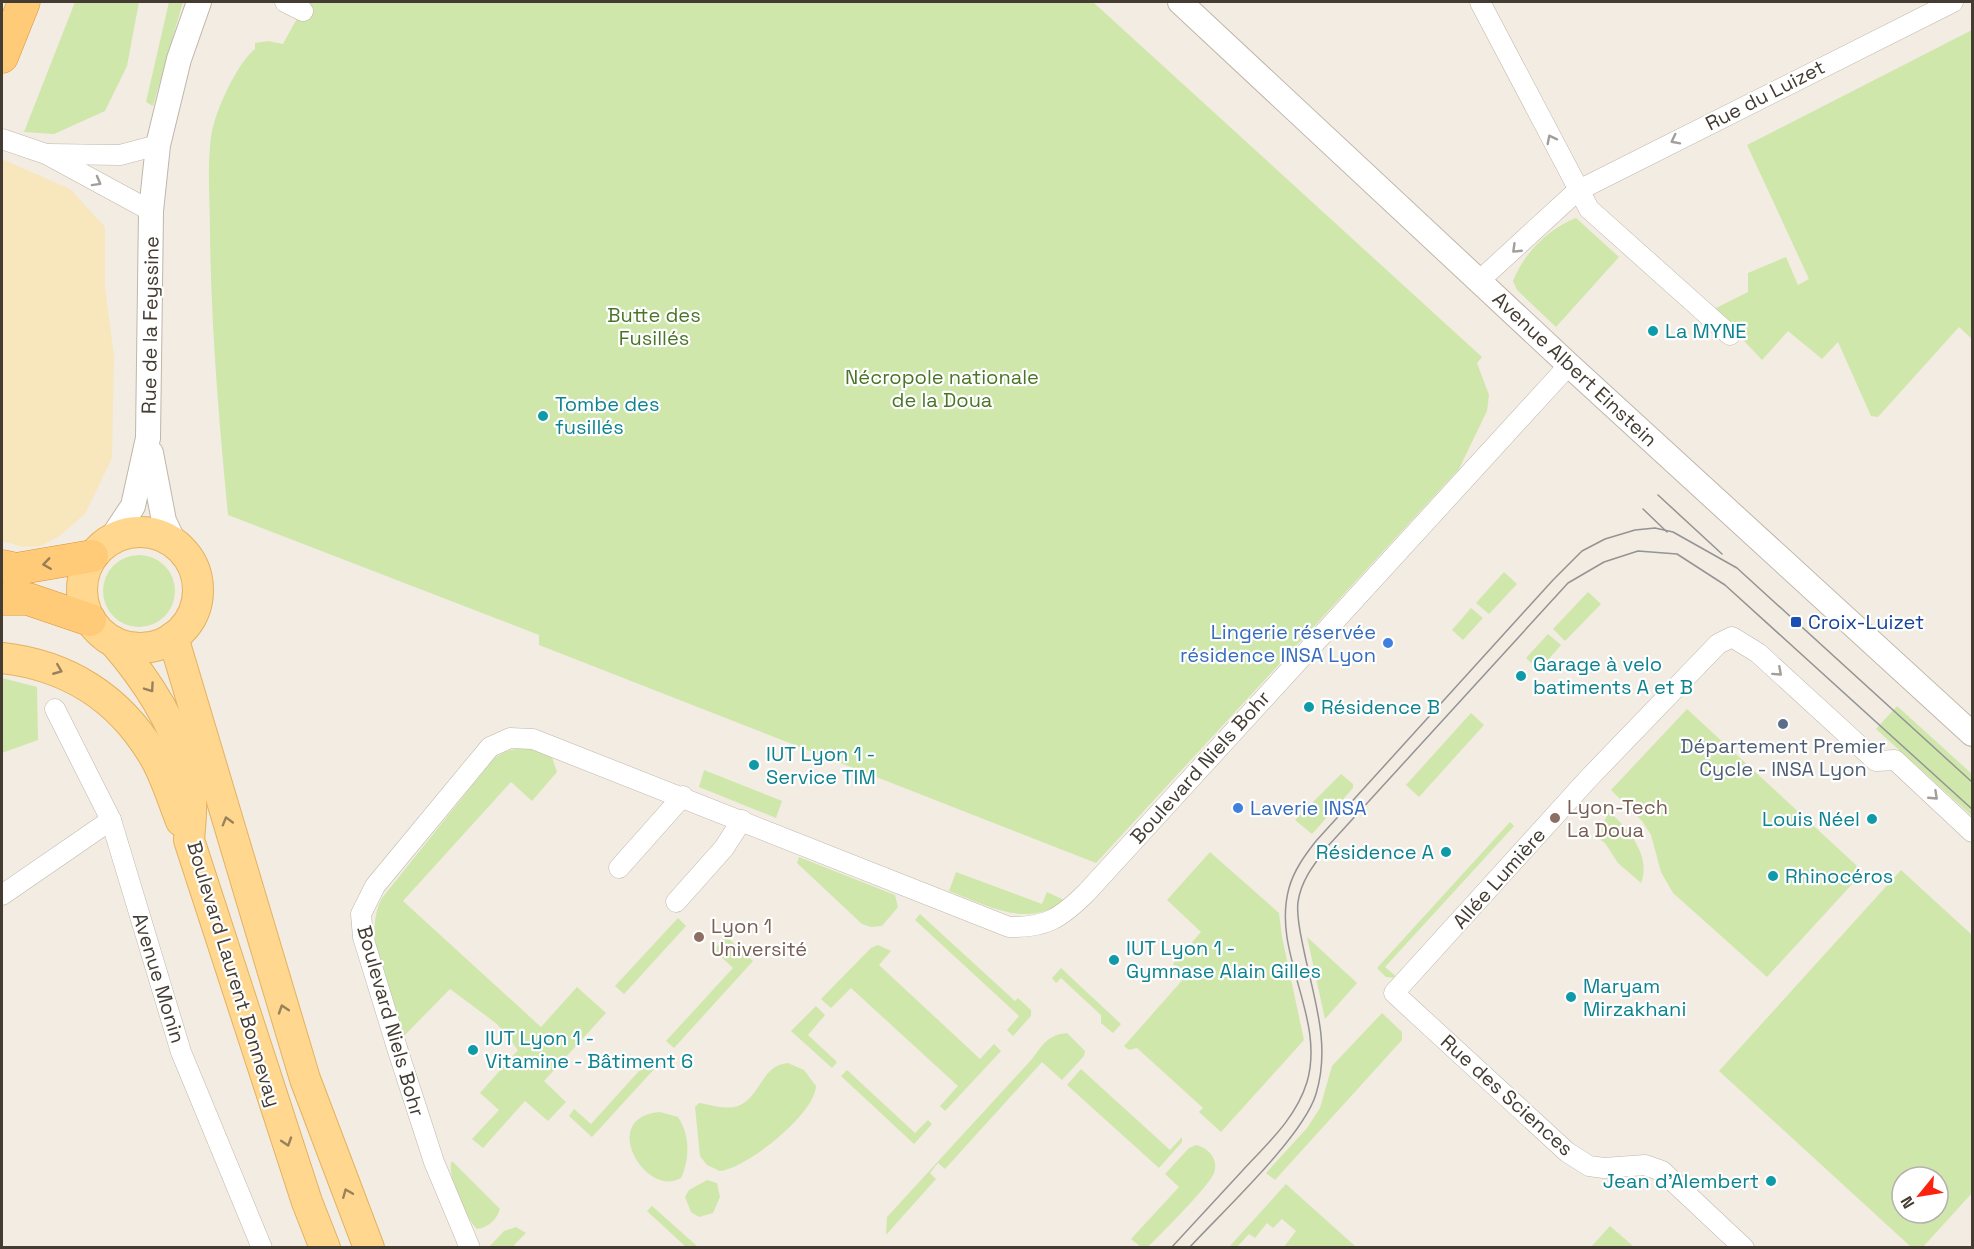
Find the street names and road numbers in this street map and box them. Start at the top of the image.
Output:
street label: Rue du Luizet [1701,54,1829,136]
street label: Rue de la Feyssine [135,236,165,414]
street label: Avenue Albert Einstein [1487,286,1663,452]
street label: Boulevard Niels Bohr [1124,685,1276,849]
street label: Allée Lumière [1447,822,1551,934]
street label: Boulevard Laurent Bonnevay [181,838,287,1110]
street label: Avenue Monin [127,910,191,1046]
street label: Boulevard Niels Bohr [351,923,431,1119]
street label: Rue des Sciences [1435,1029,1579,1161]

